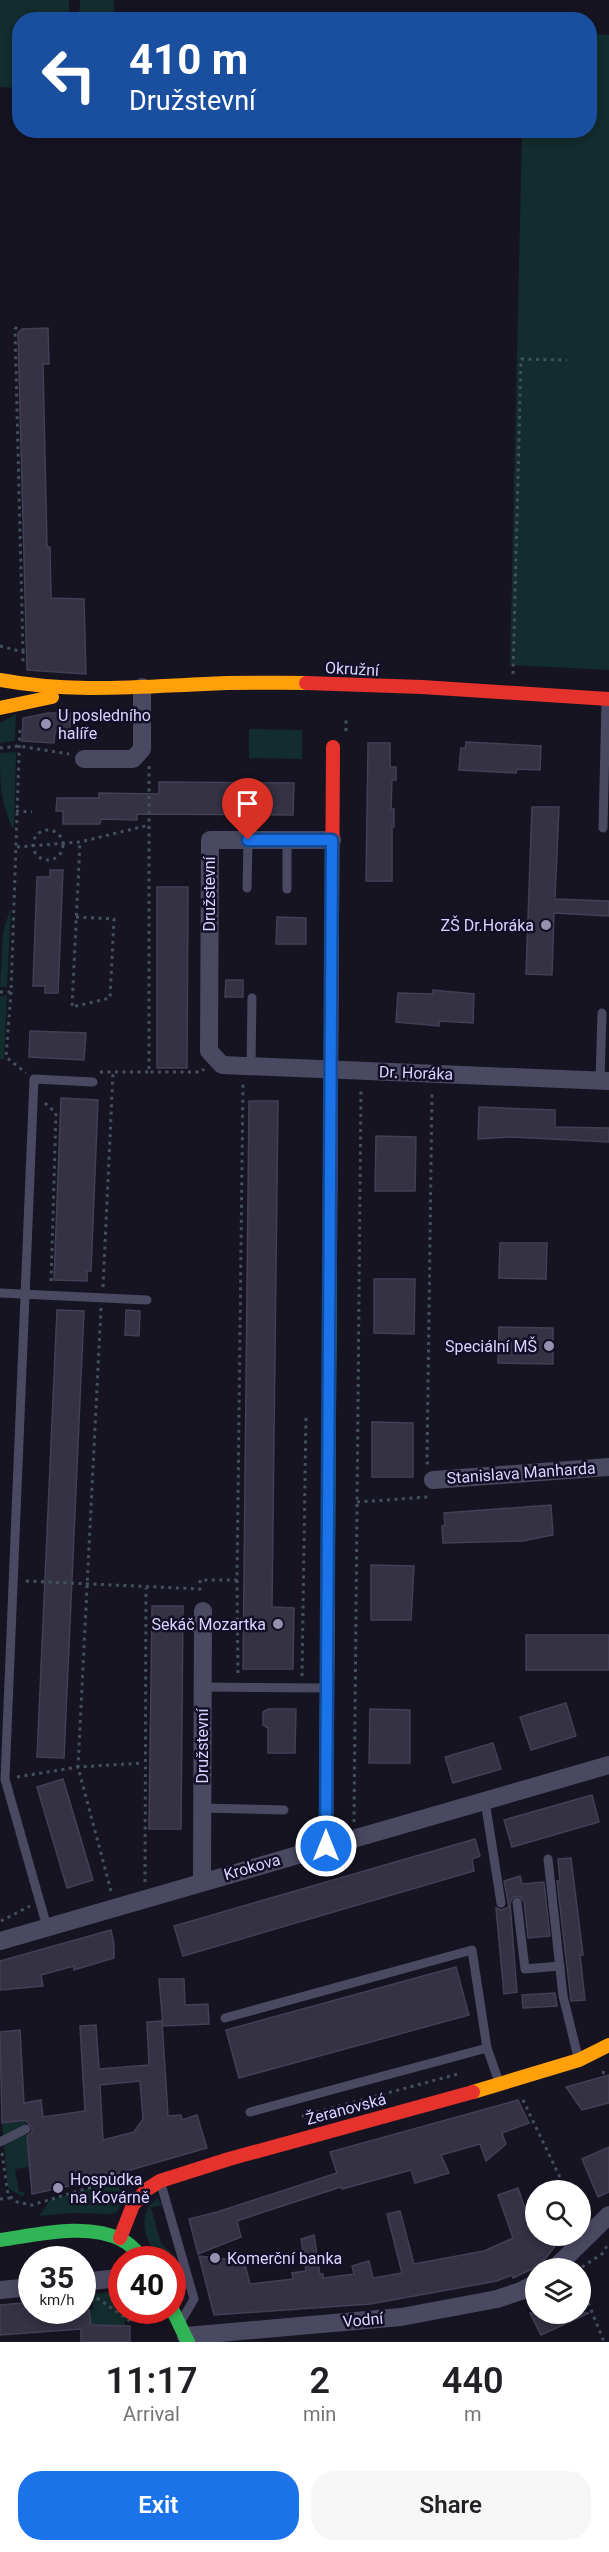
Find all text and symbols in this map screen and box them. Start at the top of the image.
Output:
text: 410 m [129,35,248,84]
icon: left [30,36,108,114]
text: Družstevní [129,85,256,117]
street label: Okružní [324,658,381,680]
place label: U posledního halíře [58,706,151,743]
marker: U posledního halíře [39,717,53,731]
pin [222,778,273,840]
icon: arrive [231,787,264,820]
street label: Družstevní [200,855,219,932]
place label: ZŠ Dr.Horáka [441,915,534,935]
marker: ZŠ Dr.Horáka [539,918,553,932]
street label: Dr. Horáka [379,1062,453,1084]
place label: Speciální MŠ [445,1336,537,1356]
marker: Speciální MŠ [542,1339,556,1353]
street label: Stanislava Manharda [446,1458,596,1488]
place label: Sekáč Mozartka [151,1615,266,1634]
marker: Sekáč Mozartka [271,1617,285,1631]
street label: Družstevní [193,1707,212,1784]
position arrow [294,1814,358,1878]
street label: Krokova [222,1850,282,1884]
street label: Žeranovská [304,2089,388,2129]
place label: Hospůdka na Kovárně [70,2170,149,2207]
map controls [525,2180,591,2324]
button: search [525,2180,591,2246]
marker: Hospůdka na Kovárně [51,2181,65,2195]
speed limit sign: 40 [108,2246,186,2324]
place label: Komerční banka [227,2249,342,2268]
marker: Komerční banka [208,2251,222,2265]
button: layers [525,2258,591,2324]
text: 35 [40,2260,74,2295]
text: km/h [39,2291,75,2309]
street label: Vodní [342,2309,385,2331]
text: 11:17 [105,2360,198,2402]
text: 2 [309,2360,330,2402]
text: 440 [442,2360,504,2402]
text: Arrival [123,2402,180,2426]
text: min [303,2402,336,2426]
text: m [464,2402,481,2426]
button: Exit [18,2471,299,2540]
button: Share [311,2471,591,2540]

